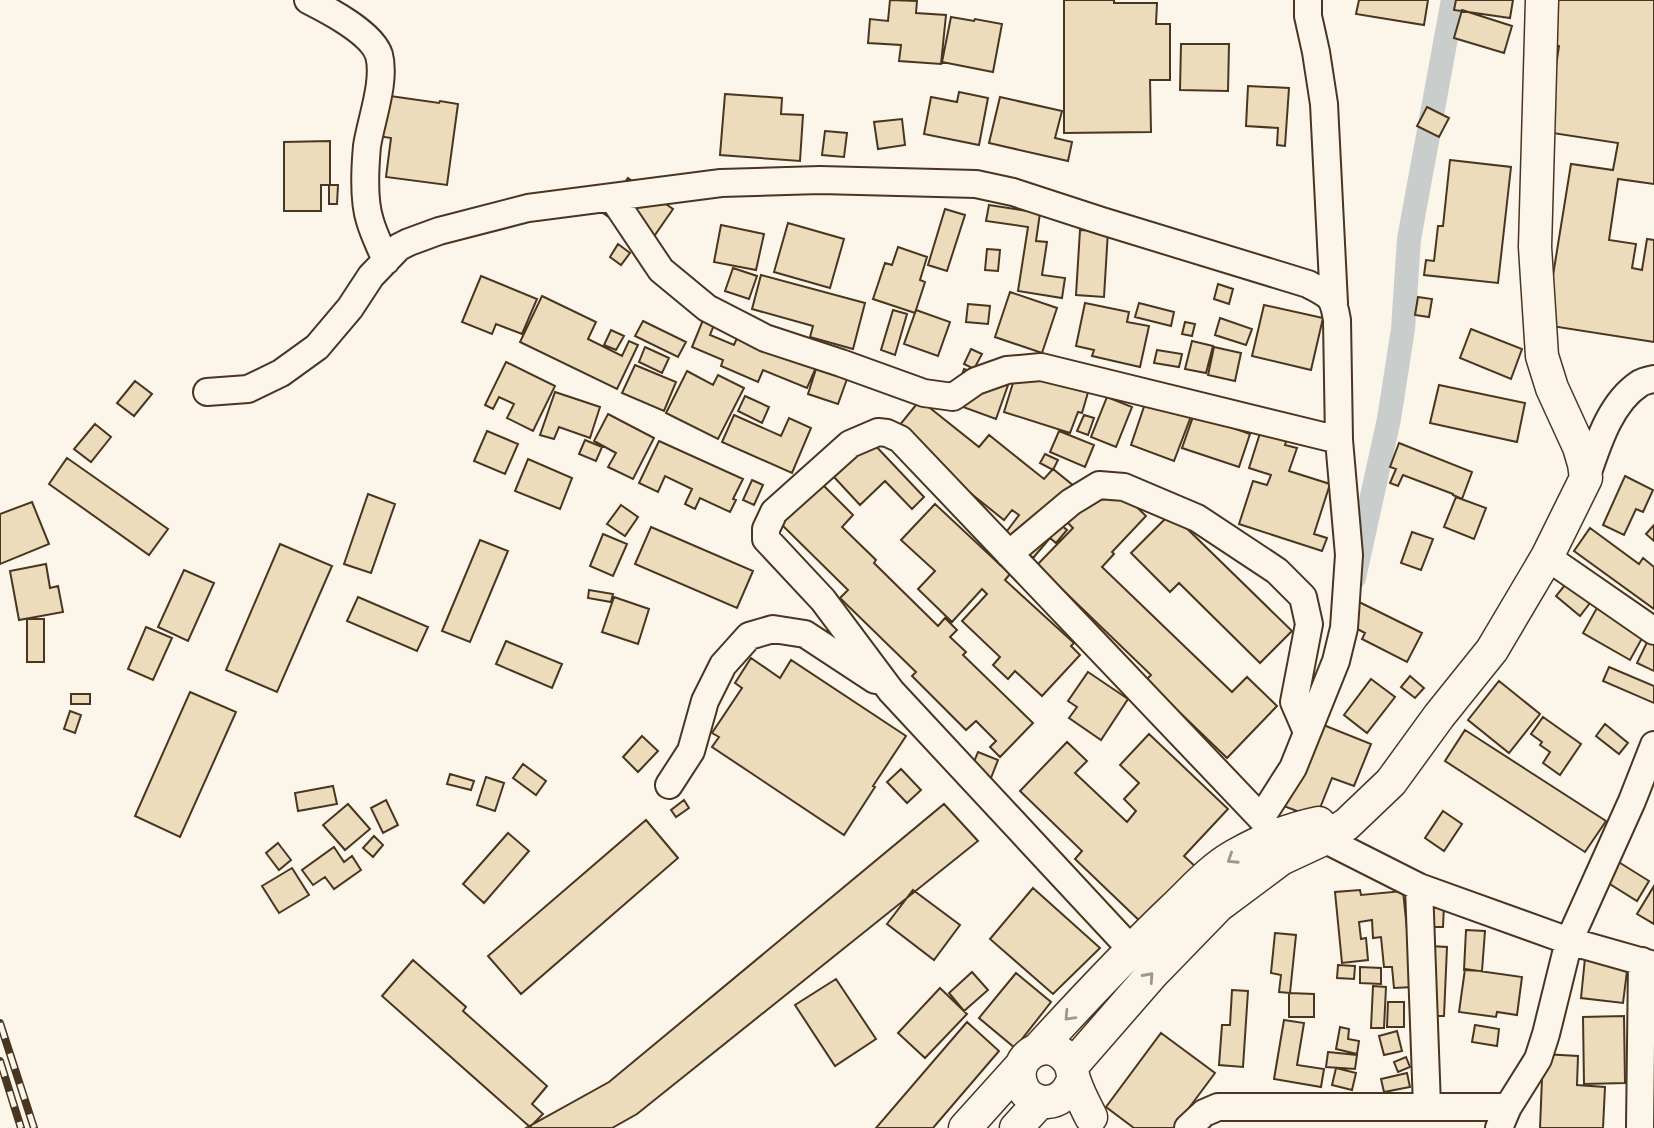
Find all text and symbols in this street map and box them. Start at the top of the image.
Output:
one-way arrow [1227,850,1240,863]
one-way arrow [1141,973,1153,986]
one-way arrow [1065,1008,1077,1021]

